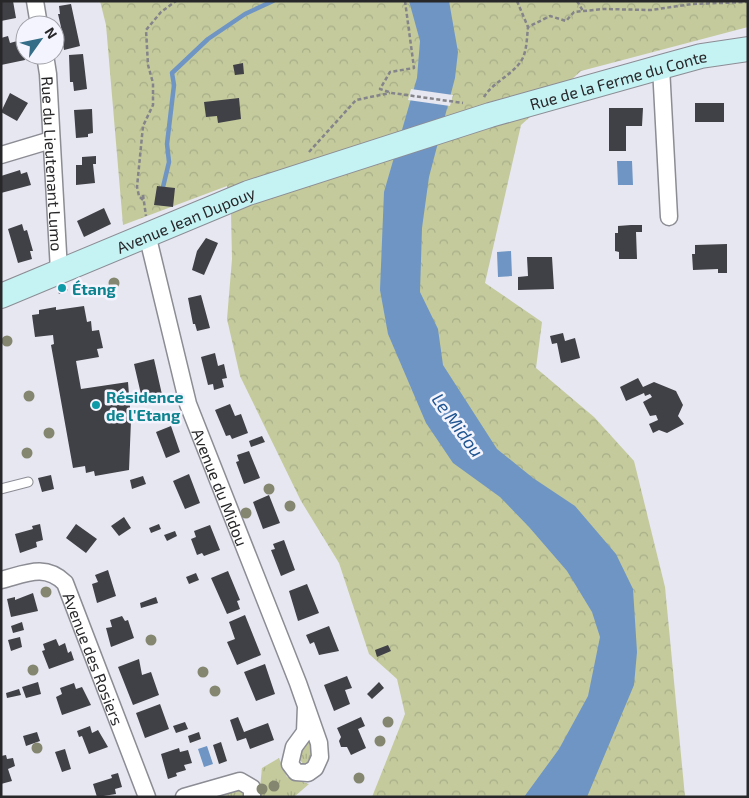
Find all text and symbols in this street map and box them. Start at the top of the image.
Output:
north arrow [15,15,65,65]
text: N [41,24,61,42]
street label: Rue de la Ferme du Conte [527,46,708,113]
street label: Rue du Lieutenant Lumo [39,76,67,252]
street label: Avenue Jean Dupouy [113,182,258,256]
place label: Étang [72,279,117,298]
marker: Étang [56,282,68,294]
place label: Résidence de l'Etang [106,387,183,424]
water label: Le Midou [427,389,489,461]
marker: Résidence de l'Etang [90,399,102,411]
street label: Avenue du Midou [189,426,252,548]
street label: Avenue des Rosiers [60,589,128,728]

